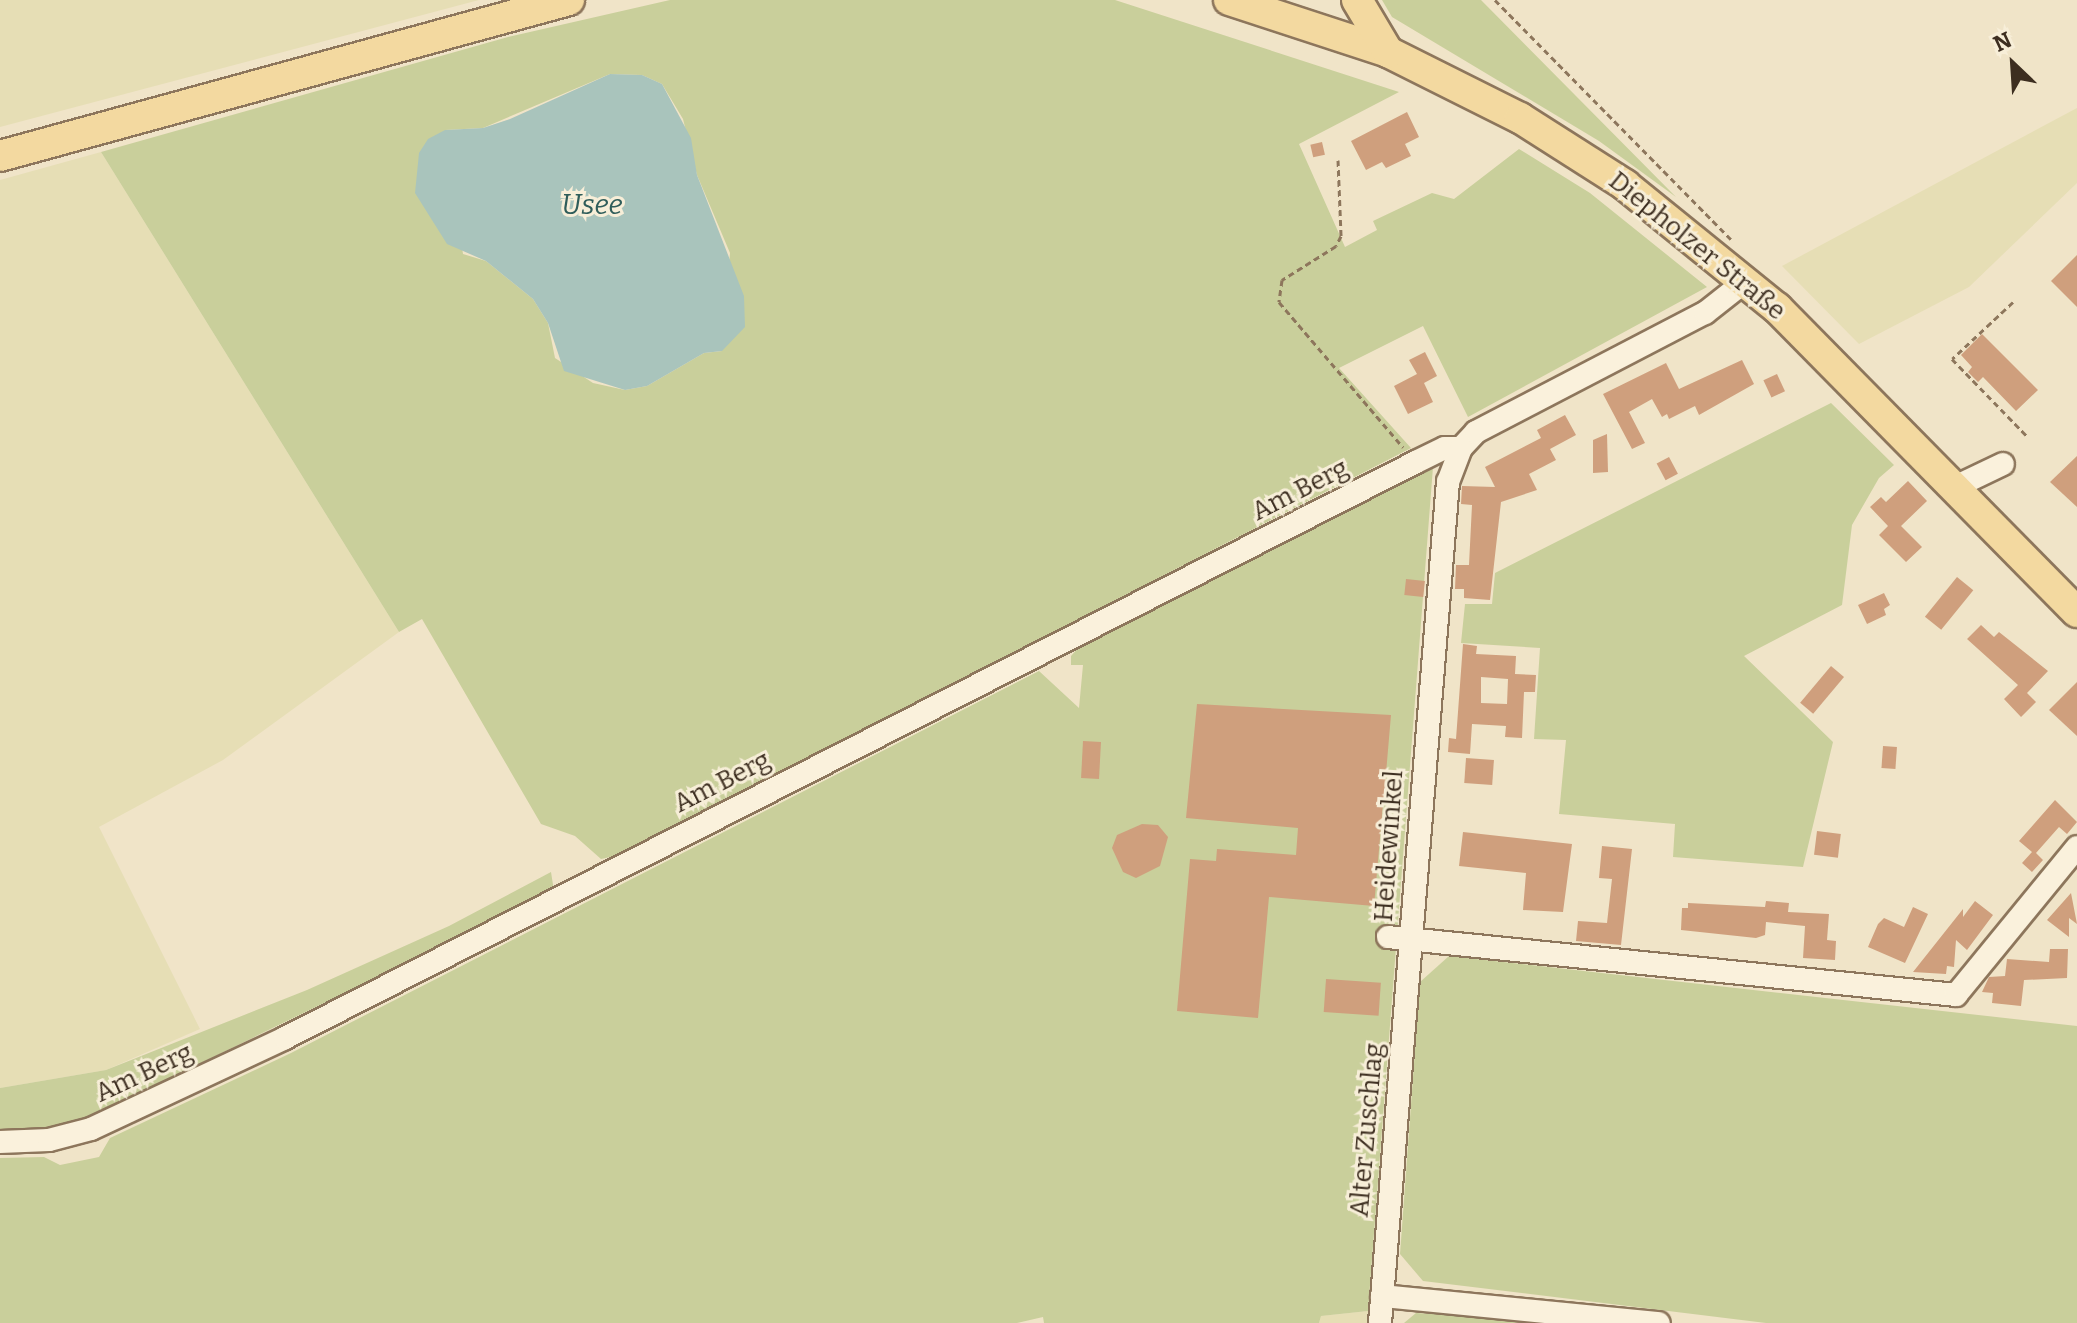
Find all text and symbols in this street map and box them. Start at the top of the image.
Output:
north arrow [1973,24,2053,104]
text: N [1989,26,2016,58]
street label: Diepholzer Straße [1602,165,1792,327]
water label: Usee [561,188,623,222]
street label: Am Berg [1247,452,1353,528]
street label: Am Berg [669,744,775,820]
street label: Heidewinkel [1368,769,1410,923]
street label: Am Berg [90,1037,198,1109]
street label: Alter Zuschlag [1344,1042,1390,1218]

